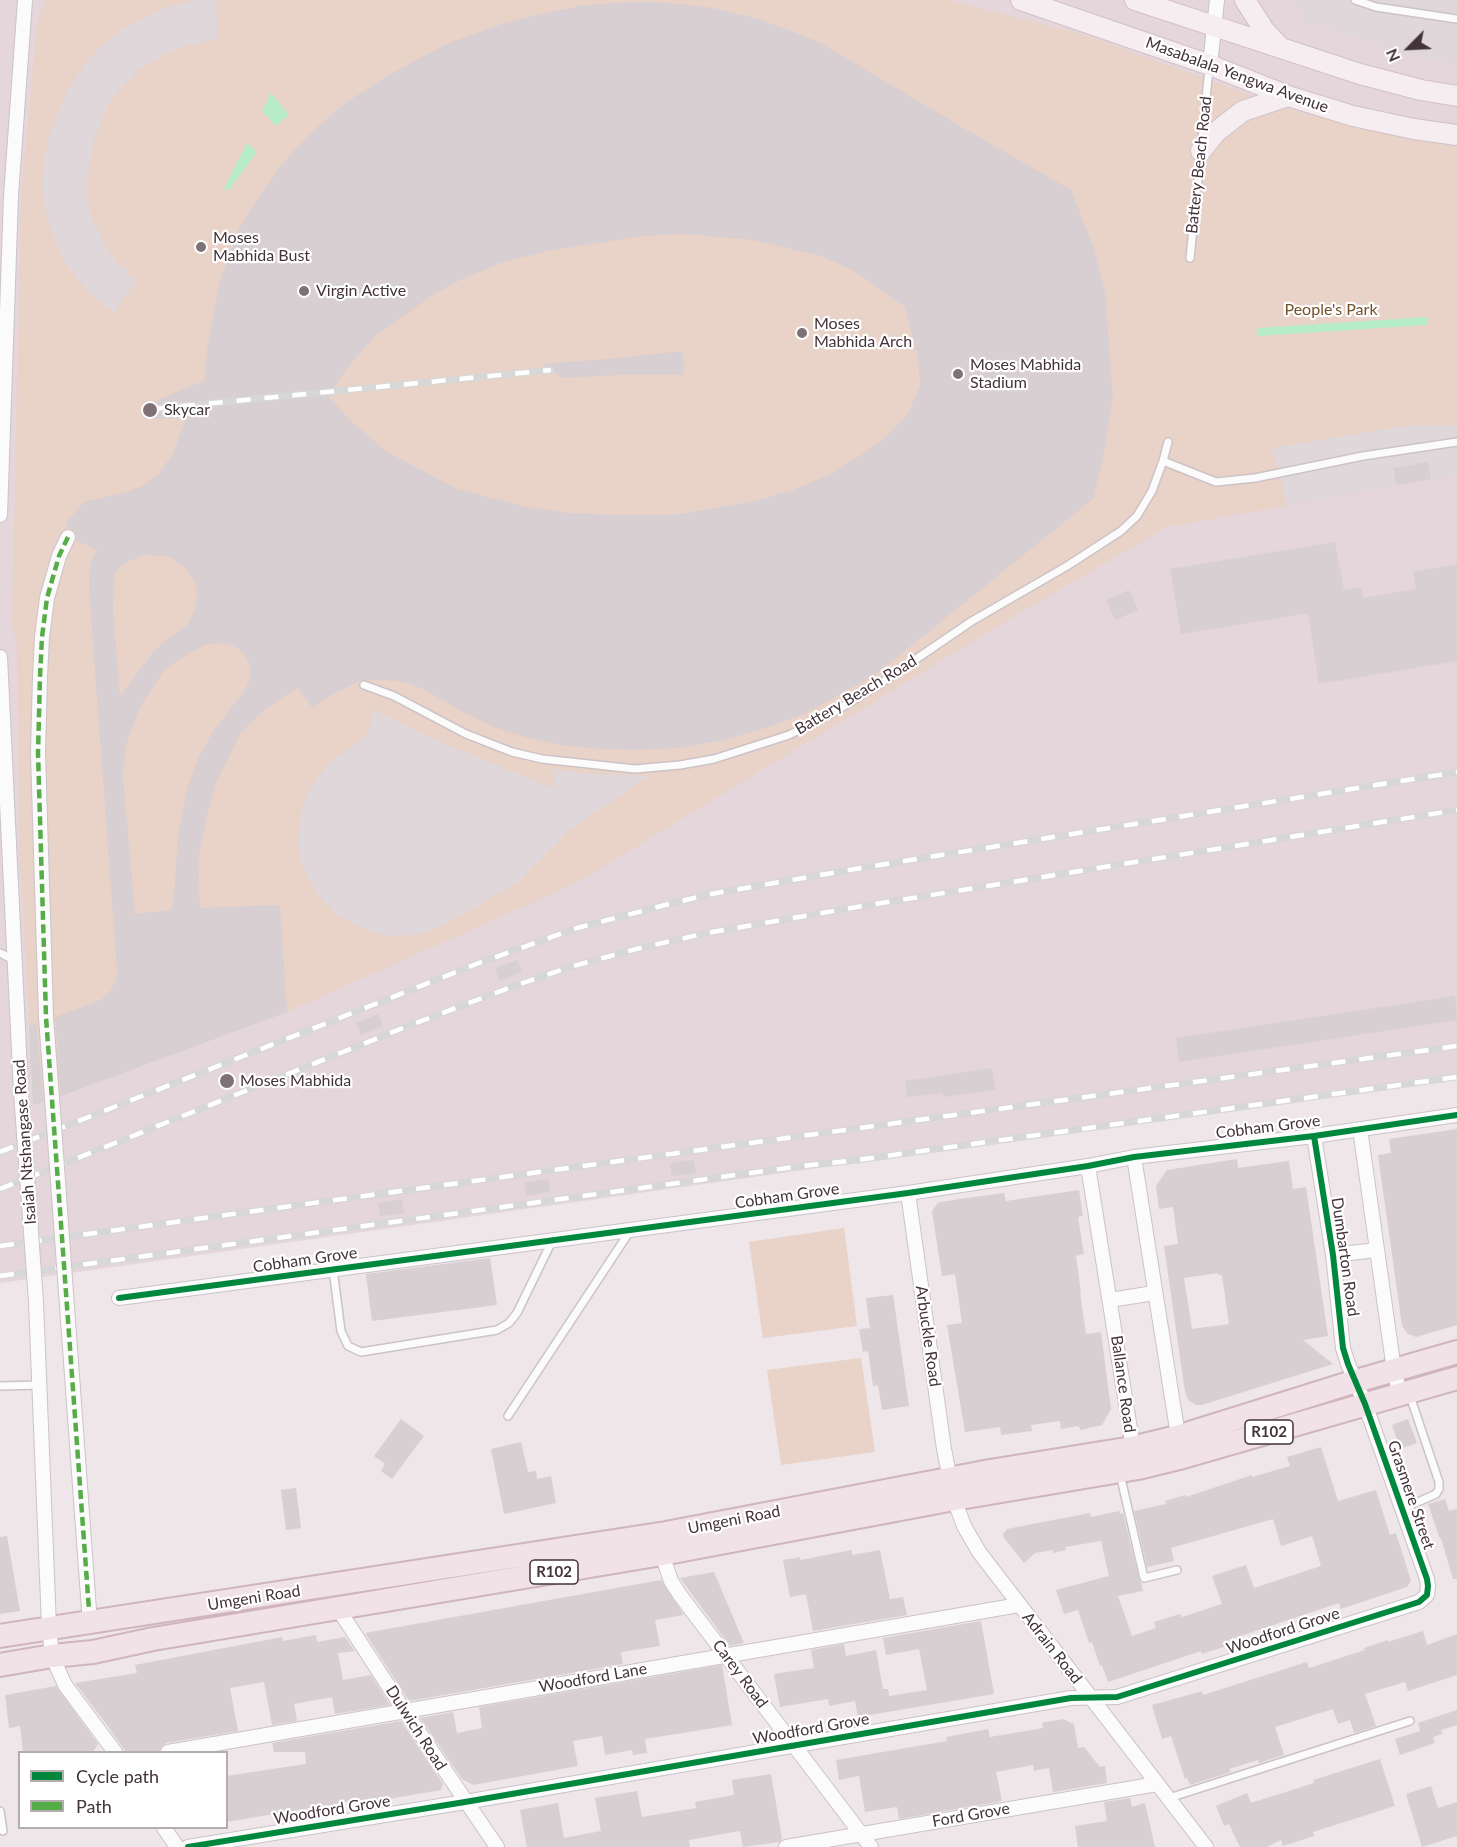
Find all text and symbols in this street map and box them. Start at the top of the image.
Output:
north arrow [1379,18,1439,78]
street label: Masabalala Yengwa Avenue [1143,33,1331,117]
text: N [1381,46,1403,65]
street label: Battery Beach Road [1182,95,1216,235]
place label: Moses Mabhida Bust [213,228,310,266]
marker: Moses Mabhida Bust [194,240,208,254]
place label: Virgin Active [316,281,406,301]
marker: Virgin Active [297,284,311,298]
park label: People's Park [1284,300,1378,320]
place label: Moses Mabhida Arch [814,314,912,352]
marker: Moses Mabhida Arch [795,326,809,340]
place label: Moses Mabhida Stadium [970,355,1081,393]
marker: Moses Mabhida Stadium [951,367,965,381]
place label: Skycar [164,400,210,420]
marker: Skycar [141,401,159,419]
street label: Battery Beach Road [792,651,920,739]
street label: Isaiah Ntshangase Road [10,1059,40,1225]
place label: Moses Mabhida [240,1071,351,1091]
marker: Moses Mabhida [218,1072,236,1090]
street label: Cobham Grove [1215,1111,1321,1143]
street label: Cobham Grove [734,1179,840,1213]
street label: Dumbarton Road [1327,1196,1363,1318]
street label: Cobham Grove [252,1243,358,1277]
street label: Arbuckle Road [911,1284,945,1388]
street label: Ballance Road [1107,1334,1139,1434]
road number: R102 [1245,1420,1293,1444]
street label: Grasmere Street [1383,1438,1439,1552]
street label: Umgeni Road [686,1502,782,1538]
road number: R102 [530,1560,578,1584]
street label: Umgeni Road [206,1581,302,1615]
street label: Woodford Grove [1224,1604,1342,1658]
street label: Adrain Road [1018,1608,1086,1688]
street label: Carey Road [708,1636,772,1712]
street label: Woodford Lane [538,1659,648,1697]
street label: Dulwich Road [381,1682,451,1774]
street label: Woodford Grove [751,1709,871,1749]
legend [18,1751,228,1829]
text: Cycle path [76,1765,159,1787]
street label: Woodford Grove [272,1791,392,1829]
text: Path [76,1795,112,1817]
street label: Ford Grove [931,1799,1011,1831]

